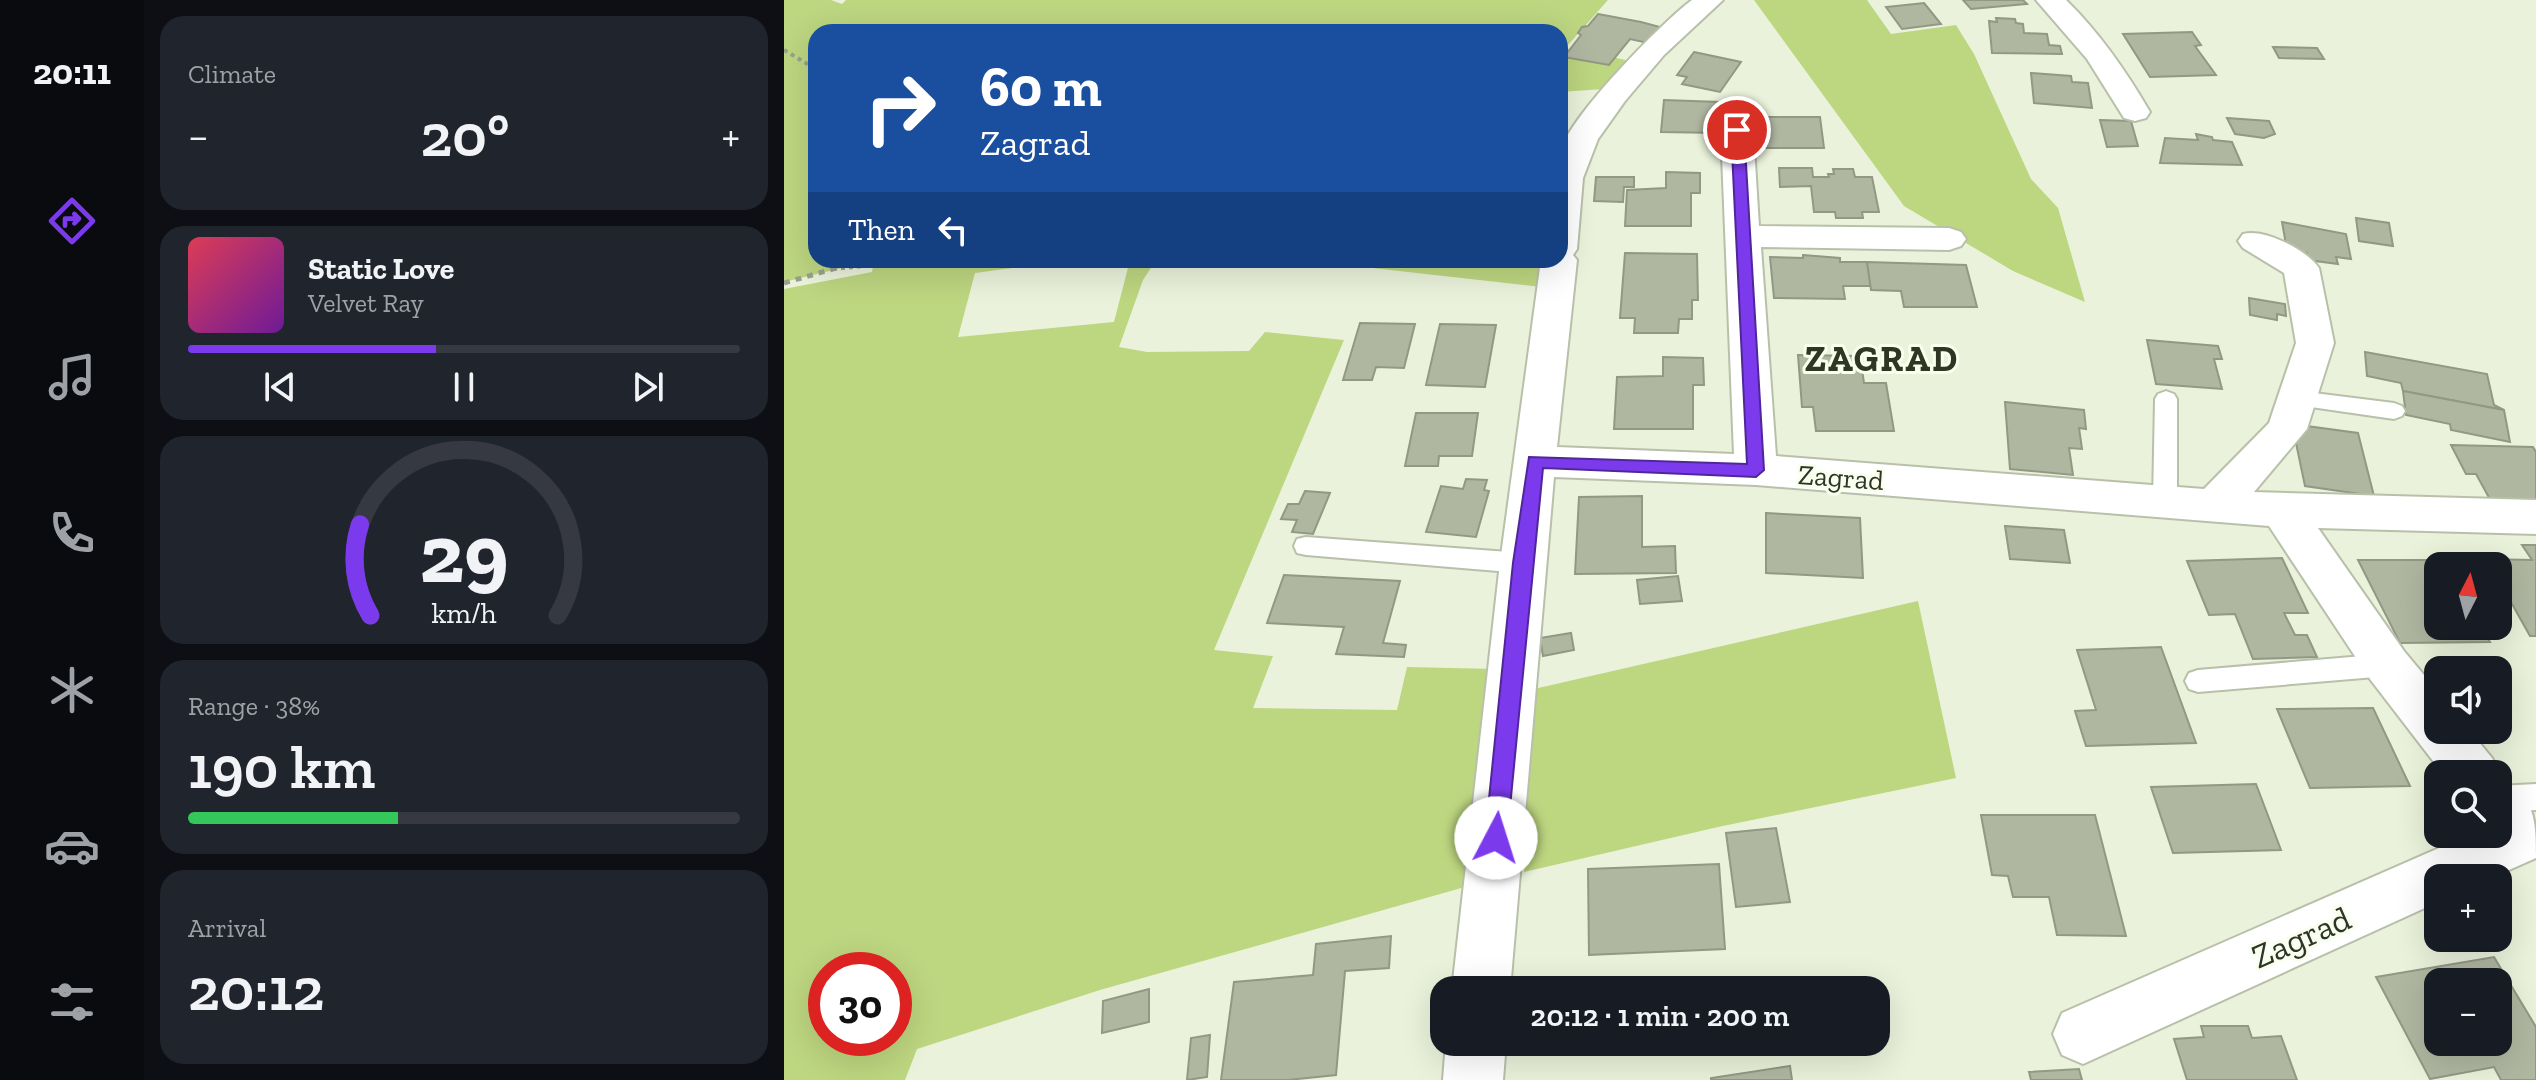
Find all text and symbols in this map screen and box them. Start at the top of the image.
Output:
text: 20:11 [33,50,111,93]
text: 60 m [980,53,1102,120]
icon: right [848,56,952,160]
text: Climate [188,58,276,90]
pin [1703,96,1771,164]
text: 20° [421,99,509,171]
icon: arrive [1715,108,1759,152]
text: − [188,109,209,162]
text: + [721,109,740,162]
text: Zagrad [980,121,1090,164]
icon: directions [44,193,100,249]
icon: left [931,208,975,252]
text: Then [848,212,915,248]
text: Static Love [308,251,454,287]
text: Velvet Ray [308,287,424,319]
district label: ZAGRAD [1805,337,1959,380]
icon: music [44,349,100,405]
icon: previous [258,365,302,409]
icon: pause [442,365,486,409]
icon: next [626,365,670,409]
street label: Zagrad [1797,458,1885,497]
text: 29 [419,503,509,603]
icon: phone [44,505,100,561]
north arrow [2424,552,2512,640]
map controls [2424,552,2512,1056]
text: km/h [431,596,497,630]
button: sound [2424,656,2512,744]
icon: climate [44,662,100,718]
text: Range · 38% [188,690,320,722]
text: 190 km [188,731,375,803]
button: search [2424,760,2512,848]
position arrow [1454,796,1538,880]
icon: car [44,818,100,874]
button: + [2424,864,2512,952]
street label: Zagrad [2245,897,2357,977]
text: Arrival [188,912,266,944]
speed limit sign: 30 [808,952,912,1056]
text: 20:12 [188,953,324,1025]
button: − [2424,968,2512,1056]
icon: filters [44,974,100,1030]
text: 20:12 · 1 min · 200 m [1531,998,1789,1034]

